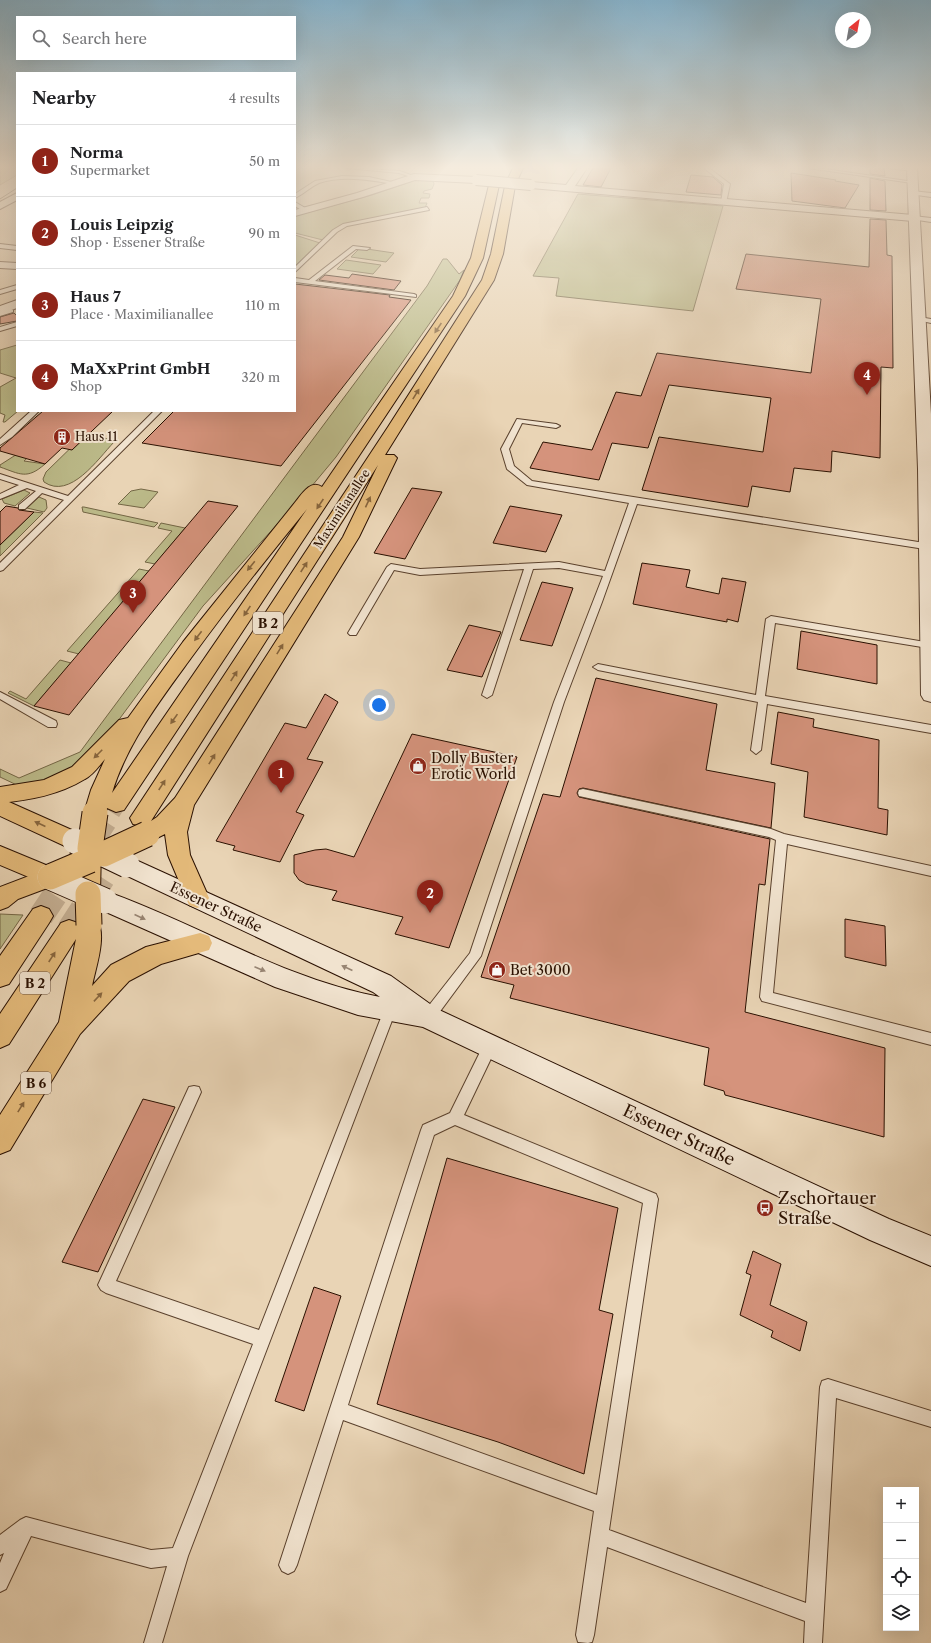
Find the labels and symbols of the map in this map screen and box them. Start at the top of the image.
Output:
north arrow [835,12,871,48]
one-way arrow [434,323,442,333]
pin: 4 [854,362,880,395]
one-way arrow [412,389,420,399]
building icon: Haus 11 [52,427,72,447]
place label: Haus 11 [75,429,117,444]
street label: Maximilianallee [310,466,373,551]
one-way arrow [365,496,371,508]
one-way arrow [316,498,323,509]
one-way arrow [247,560,256,571]
one-way arrow [300,562,308,572]
pin: 3 [120,580,146,613]
one-way arrow [243,606,251,617]
road number: B 2 [253,612,283,634]
one-way arrow [194,630,202,641]
one-way arrow [277,643,284,655]
one-way arrow [230,670,237,682]
your location [369,695,389,715]
one-way arrow [170,714,178,724]
one-way arrow [93,749,103,759]
place label: Dolly Buster Erotic World [431,749,517,783]
one-way arrow [208,753,215,765]
shop icon: Dolly Buster Erotic World [408,756,428,776]
pin: 1 [268,760,294,793]
one-way arrow [159,779,166,791]
one-way arrow [34,821,45,827]
street label: Essener Straße [167,878,265,936]
pin: 2 [417,880,443,913]
one-way arrow [135,914,146,920]
one-way arrow [48,952,56,962]
shop icon: Bet 3000 [487,960,507,980]
place label: Bet 3000 [510,961,571,979]
one-way arrow [341,965,353,971]
one-way arrow [254,966,266,972]
road number: B 2 [20,972,50,994]
one-way arrow [93,992,103,1002]
road number: B 6 [21,1072,51,1094]
street label: Essener Straße [620,1100,738,1170]
one-way arrow [17,1101,24,1113]
place label: Zschortauer Straße [778,1188,876,1228]
bus stop icon: Zschortauer Straße [755,1198,775,1218]

